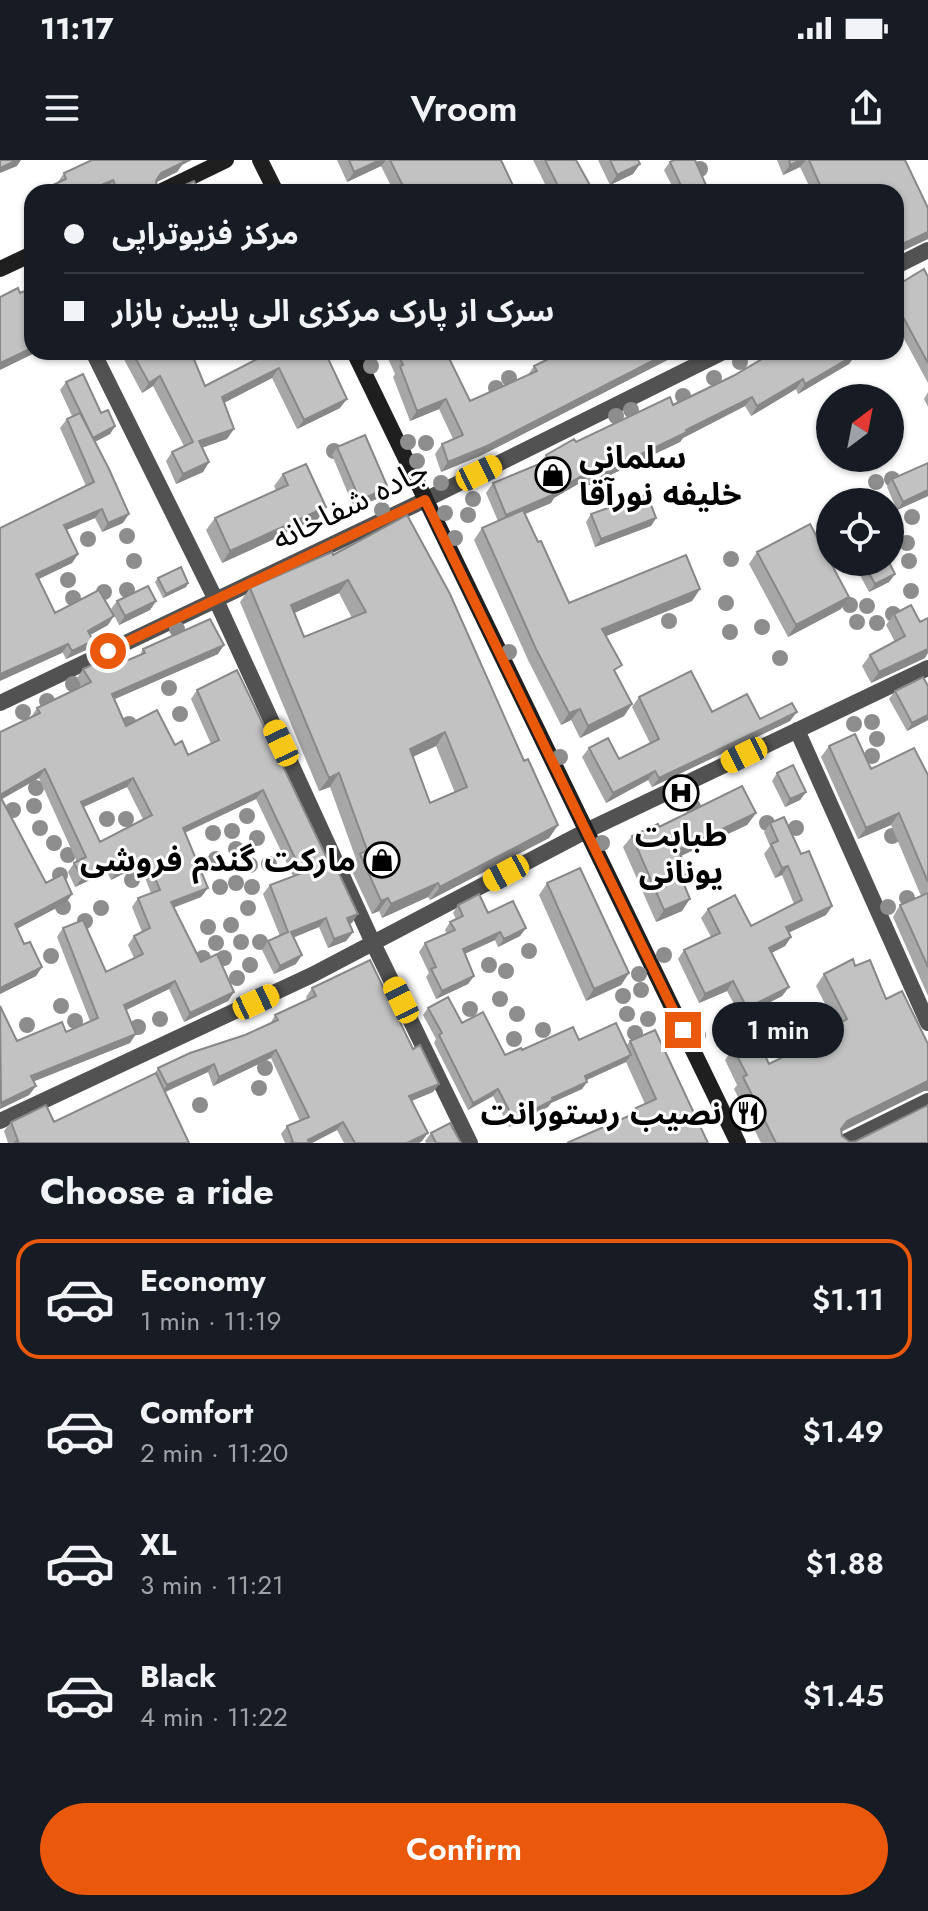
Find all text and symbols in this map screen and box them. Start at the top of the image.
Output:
text: 11:17 [40,7,114,50]
text: Vroom [410,82,518,134]
icon: menu [40,86,84,130]
icon: share [844,86,888,130]
text: مرکز فزیوتراپی [112,212,299,255]
text: سرک از پارک مرکزی الی پایین بازار [112,289,554,332]
north arrow [816,384,904,472]
map controls [816,384,904,576]
place label: سلمانی خلیفه نورآقا [579,434,742,517]
street label: جاده شفاخانه [264,446,436,562]
car [452,452,506,494]
shop icon: سلمانی خلیفه نورآقا [534,456,572,494]
button: locate [816,488,904,576]
route start [90,633,126,669]
car [260,716,302,770]
car [717,734,771,776]
hospital icon: طبابت یونانی [662,774,700,812]
place label: طبابت یونانی [635,812,727,895]
place label: مارکت گندم فروشی [80,837,356,885]
shop icon: مارکت گندم فروشی [363,841,401,879]
car [479,851,533,895]
car [380,973,422,1027]
car [229,981,283,1023]
callout: 1 min [711,1002,843,1058]
text: 1 min [746,1011,810,1049]
route end [665,1012,701,1048]
place label: نصیب رستورانت [480,1090,722,1136]
restaurant icon: نصیب رستورانت [729,1094,767,1132]
text: Choose a ride [40,1165,274,1217]
text: Economy [140,1259,266,1302]
icon: car [44,1263,116,1335]
text: $1.11 [812,1278,884,1321]
text: 1 min · 11:19 [140,1302,281,1340]
text: Comfort [140,1391,253,1434]
icon: car [44,1395,116,1467]
text: $1.49 [802,1410,884,1453]
text: 2 min · 11:20 [140,1434,288,1472]
text: XL [140,1523,176,1566]
icon: car [44,1527,116,1599]
text: $1.88 [805,1542,884,1585]
text: 3 min · 11:21 [140,1566,284,1604]
text: Black [140,1655,216,1698]
icon: car [44,1659,116,1731]
text: $1.45 [803,1674,884,1717]
text: 4 min · 11:22 [140,1698,288,1736]
button: Confirm [40,1803,888,1895]

